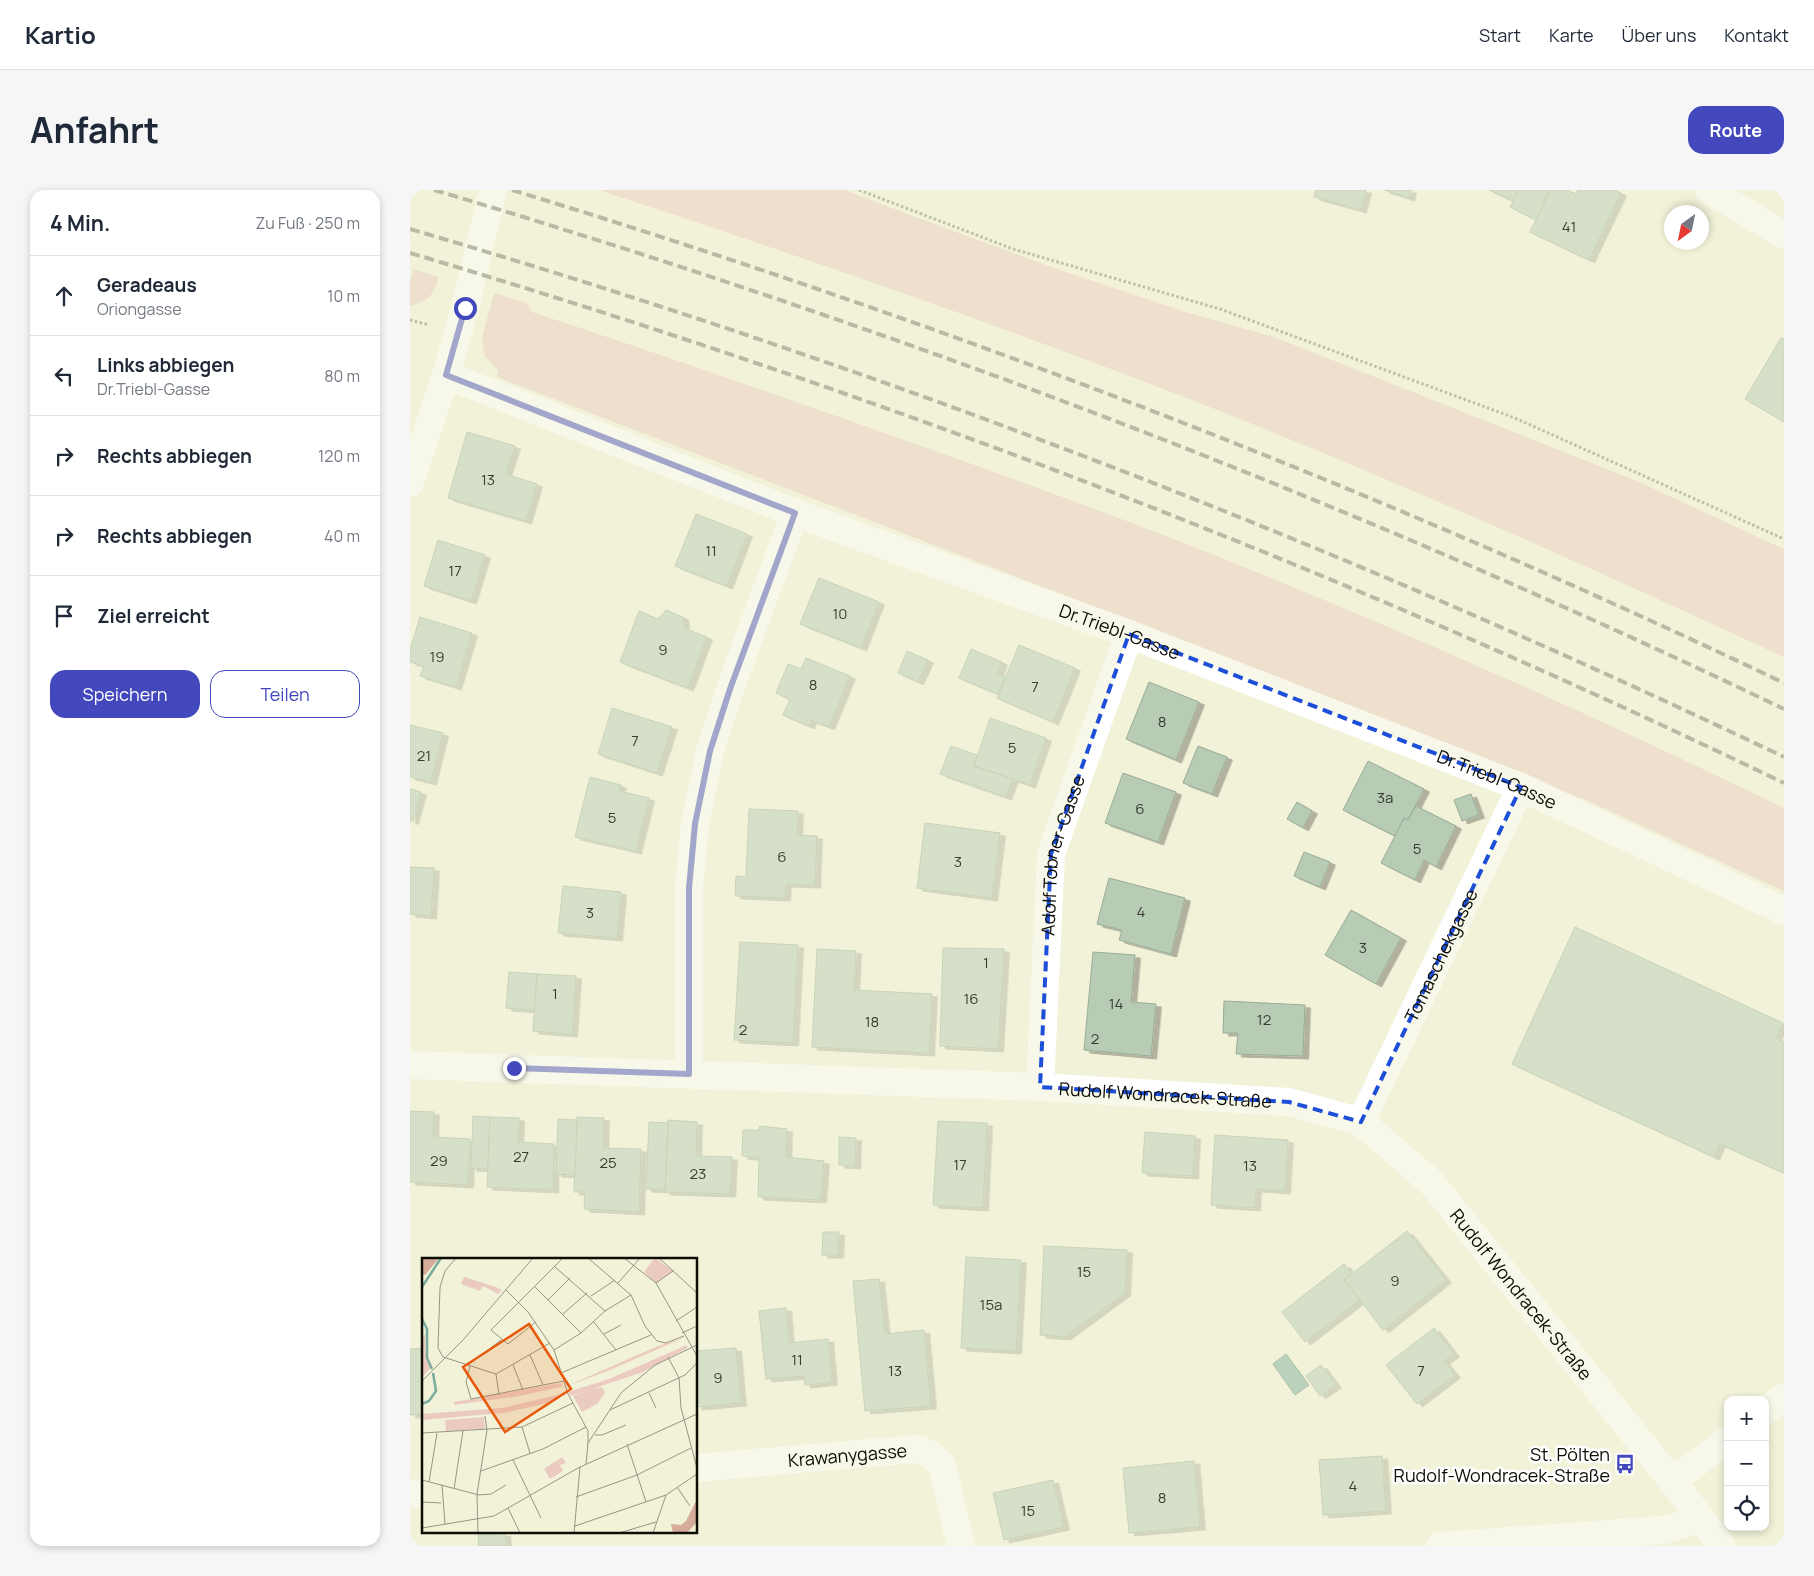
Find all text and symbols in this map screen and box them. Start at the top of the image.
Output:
text: Kartio [25,18,96,51]
text: Start [1479,23,1521,47]
text: Karte [1549,23,1594,47]
text: Über uns [1622,23,1696,47]
text: Kontakt [1724,23,1789,47]
text: Anfahrt [30,106,159,154]
button: Route [1688,106,1784,154]
north arrow [1664,205,1709,250]
text: 4 Min. [50,209,110,237]
text: Zu Fuß · 250 m [255,212,360,234]
house number: 41 [1562,216,1576,237]
text: Geradeaus [97,272,197,298]
icon: ahead [50,282,78,310]
text: 10 m [327,285,360,307]
route start [454,297,477,320]
text: Oriongasse [97,298,182,320]
text: Links abbiegen [97,352,234,378]
icon: left [50,362,78,390]
text: 80 m [324,365,360,387]
text: Dr.Triebl-Gasse [97,378,210,400]
icon: right [50,442,78,470]
text: Rechts abbiegen [97,443,252,469]
text: 120 m [318,445,360,467]
house number: 13 [481,469,495,490]
icon: right [50,522,78,550]
text: Rechts abbiegen [97,523,252,549]
text: 40 m [324,525,360,547]
house number: 11 [705,540,717,561]
house number: 17 [448,560,462,581]
street label: Dr.Triebl-Gasse [1056,598,1184,665]
icon: arrive [50,602,78,630]
text: Ziel erreicht [97,603,210,629]
house number: 10 [833,603,848,624]
house number: 9 [658,639,668,660]
house number: 19 [429,646,445,667]
button: Speichern [50,670,200,718]
button: Teilen [210,670,360,718]
house number: 8 [809,674,817,695]
house number: 7 [1031,676,1039,697]
house number: 8 [1158,711,1166,732]
house number: 7 [631,730,639,751]
house number: 5 [1008,737,1016,758]
street label: Dr.Triebl-Gasse [1434,743,1561,814]
house number: 21 [417,745,431,766]
street label: Adolf Tobner-Gasse [1035,772,1090,936]
house number: 3a [1377,787,1393,808]
house number: 6 [1135,798,1145,819]
house number: 5 [608,807,616,828]
house number: 5 [1413,838,1421,859]
house number: 6 [777,846,787,867]
house number: 3 [954,851,962,872]
street label: Tomaschekgasse [1399,885,1483,1026]
house number: 4 [1137,901,1146,922]
house number: 3 [586,902,594,923]
house number: 3 [1359,937,1367,958]
house number: 1 [983,952,989,973]
house number: 1 [552,983,558,1004]
house number: 16 [963,988,979,1009]
house number: 14 [1109,993,1123,1014]
house number: 12 [1257,1009,1271,1030]
house number: 18 [865,1011,879,1032]
house number: 2 [739,1019,747,1040]
house number: 2 [1091,1028,1099,1049]
route end [503,1057,526,1080]
street label: Rudolf Wondracek-Straße [1058,1076,1273,1113]
house number: 27 [513,1146,529,1167]
house number: 29 [430,1150,448,1171]
house number: 25 [599,1152,617,1173]
house number: 17 [953,1154,967,1175]
house number: 13 [1243,1155,1257,1176]
house number: 23 [690,1163,706,1184]
street label: Rudolf Wondracek-Straße [1445,1204,1598,1385]
inset map [422,1258,698,1534]
house number: 15 [1077,1261,1091,1282]
house number: 9 [1390,1270,1400,1291]
house number: 15a [980,1294,1002,1315]
house number: 11 [791,1349,803,1370]
house number: 13 [888,1360,902,1381]
house number: 7 [1417,1360,1425,1381]
house number: 9 [713,1367,723,1388]
map controls [1724,1396,1769,1531]
button: + [1724,1396,1769,1441]
street label: Krawanygasse [787,1438,908,1472]
button: − [1724,1441,1769,1486]
place label: St. Pölten Rudolf-Wondracek-Straße [1394,1442,1610,1487]
bus stop icon: St. Pölten Rudolf-Wondracek-Straße [1614,1453,1636,1475]
house number: 4 [1349,1475,1358,1496]
button: locate [1724,1486,1769,1531]
house number: 8 [1158,1487,1166,1508]
house number: 15 [1021,1500,1035,1521]

